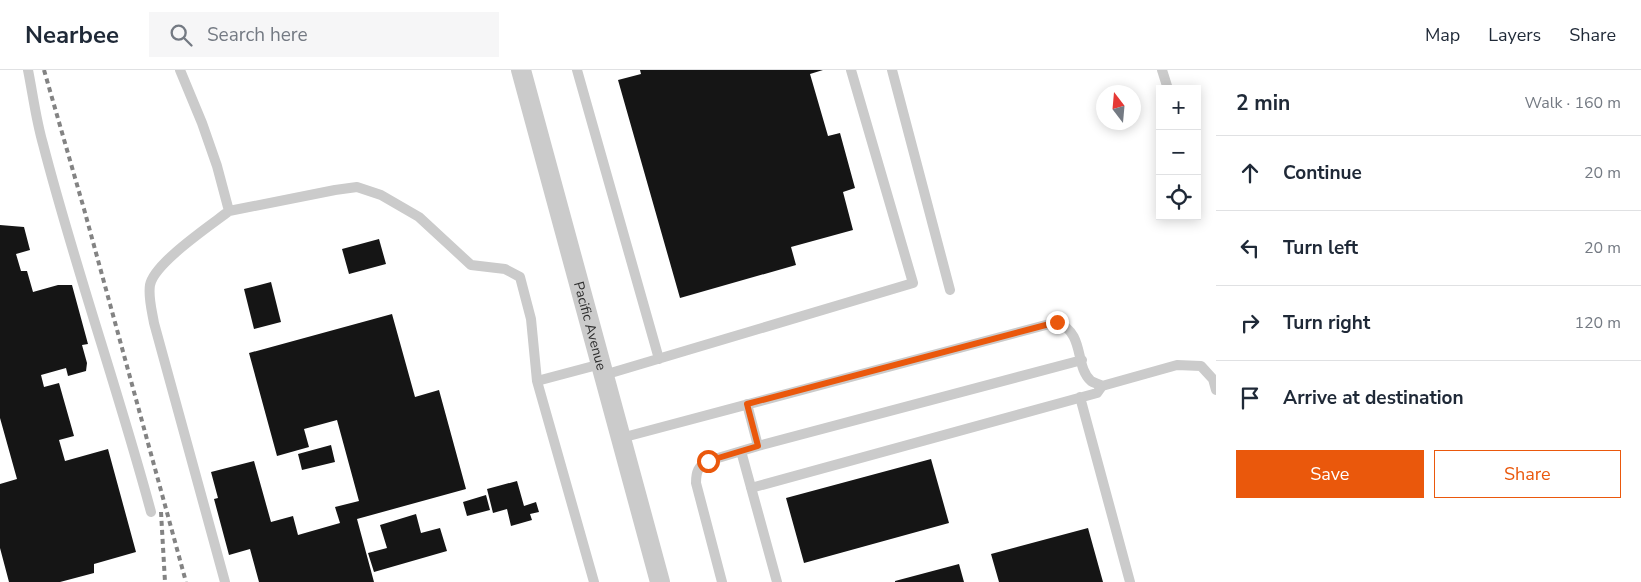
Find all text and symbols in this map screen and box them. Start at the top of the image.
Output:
search box [149,12,499,57]
text: Nearbee [25,19,119,51]
icon: search [167,21,195,49]
text: Search here [207,22,308,48]
text: Map [1425,23,1460,47]
text: Layers [1488,23,1541,47]
text: Share [1569,23,1616,47]
north arrow [1096,85,1141,130]
map controls [1156,85,1201,220]
button: + [1156,85,1201,130]
text: 2 min [1236,89,1290,117]
text: Walk · 160 m [1525,92,1621,114]
button: − [1156,130,1201,175]
icon: ahead [1236,159,1264,187]
text: Continue [1283,160,1362,186]
text: 20 m [1584,162,1621,184]
button: locate [1156,175,1201,220]
icon: left [1236,234,1264,262]
text: Turn left [1283,235,1358,261]
text: 20 m [1584,237,1621,259]
street label: Pacific Avenue [569,279,612,372]
icon: right [1236,309,1264,337]
text: Turn right [1283,310,1370,336]
route end [1046,311,1069,334]
text: 120 m [1574,312,1621,334]
icon: arrive [1236,384,1264,412]
text: Arrive at destination [1283,385,1464,411]
route start [697,450,720,473]
button: Save [1236,450,1424,498]
button: Share [1434,450,1621,498]

